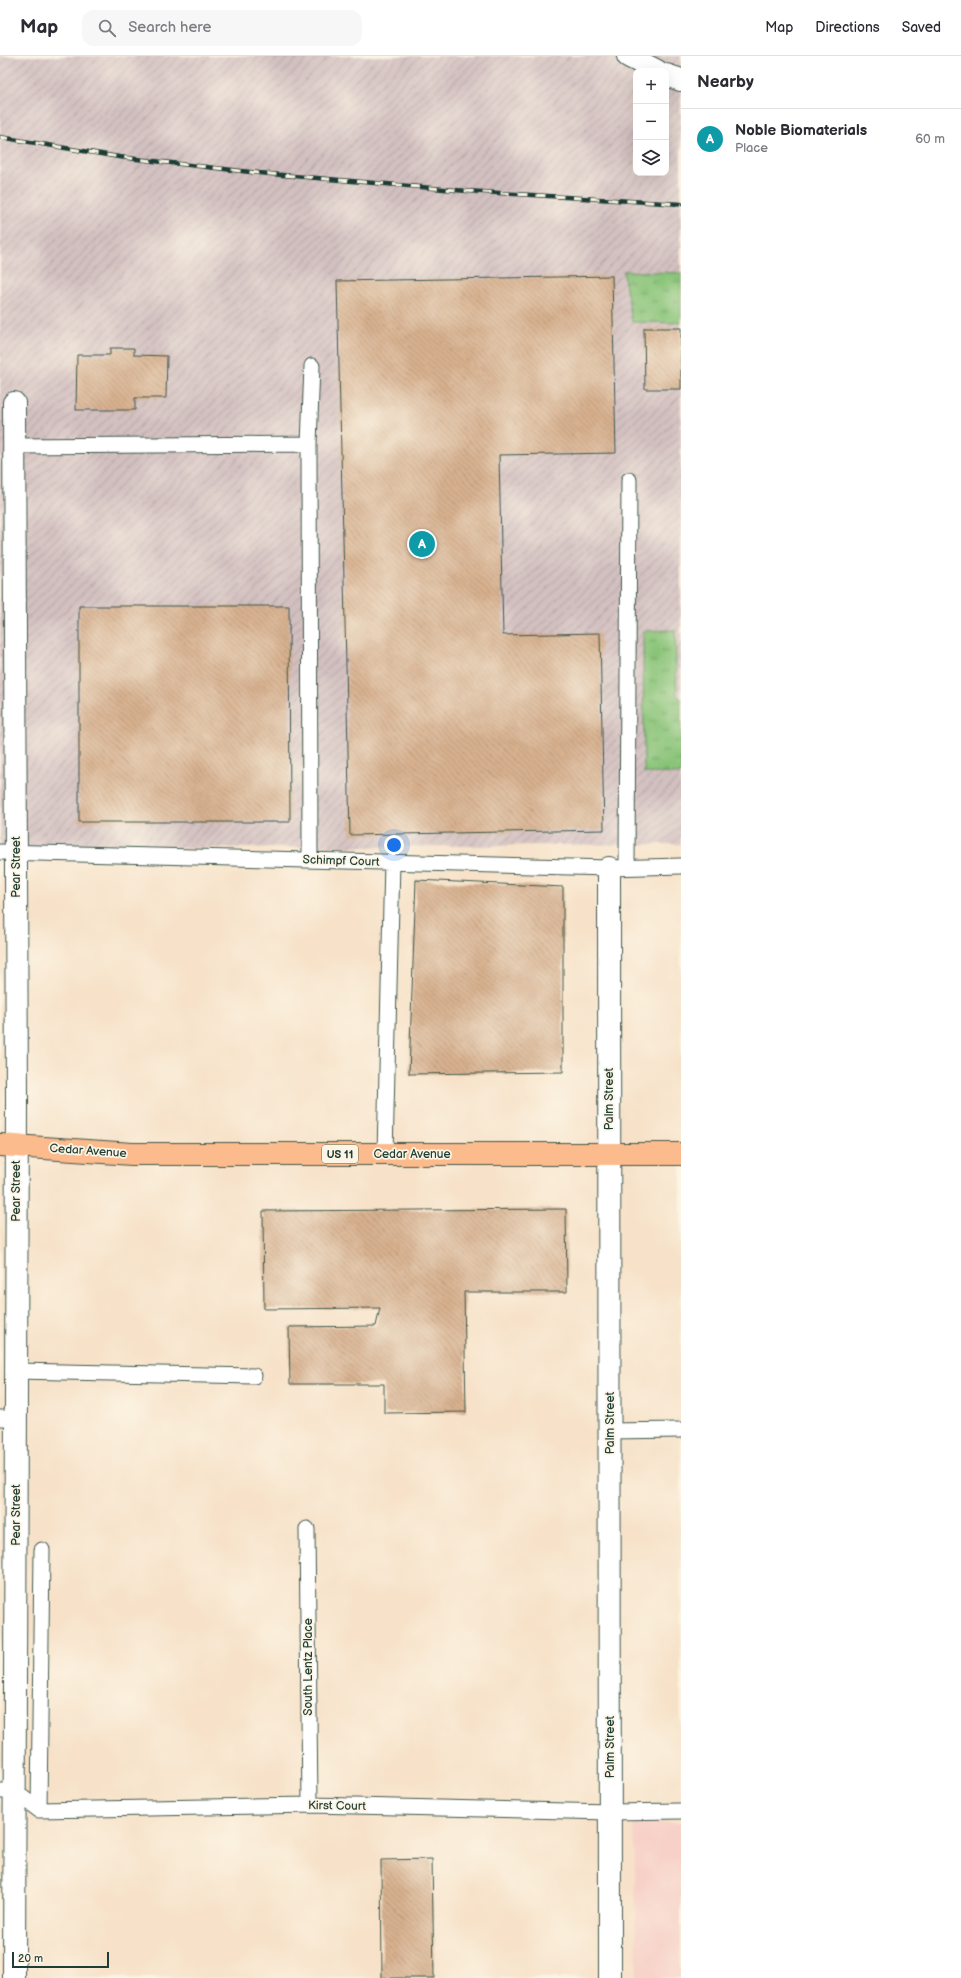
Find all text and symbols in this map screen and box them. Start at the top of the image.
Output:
search box [82,10,362,46]
text: Map [20,16,58,39]
icon: search [96,17,118,39]
text: Search here [128,18,211,37]
text: Map [765,19,793,36]
text: Directions [815,19,880,36]
text: Saved [902,19,941,36]
map controls [633,68,669,176]
button: + [633,68,669,104]
text: Nearby [697,72,754,92]
button: − [633,104,669,140]
text: Noble Biomaterials [735,121,867,140]
text: A [706,131,714,147]
text: 60 m [915,131,945,147]
button: layers [633,140,669,176]
text: Place [735,140,768,156]
pin: A [409,529,435,559]
your location [384,835,404,855]
street label: Pear Street [9,836,24,898]
street label: Schimpf Court [302,852,380,870]
street label: Palm Street [602,1067,617,1130]
street label: Cedar Avenue [49,1141,127,1161]
road number: US 11 [322,1145,358,1163]
street label: Cedar Avenue [373,1147,451,1162]
street label: Pear Street [9,1160,24,1222]
street label: Palm Street [603,1391,618,1454]
street label: Pear Street [9,1484,24,1546]
street label: South Lentz Place [301,1618,316,1716]
street label: Palm Street [603,1715,618,1778]
street label: Kirst Court [308,1798,366,1814]
scale bar [12,1950,109,1969]
text: 20 m [18,1952,43,1965]

